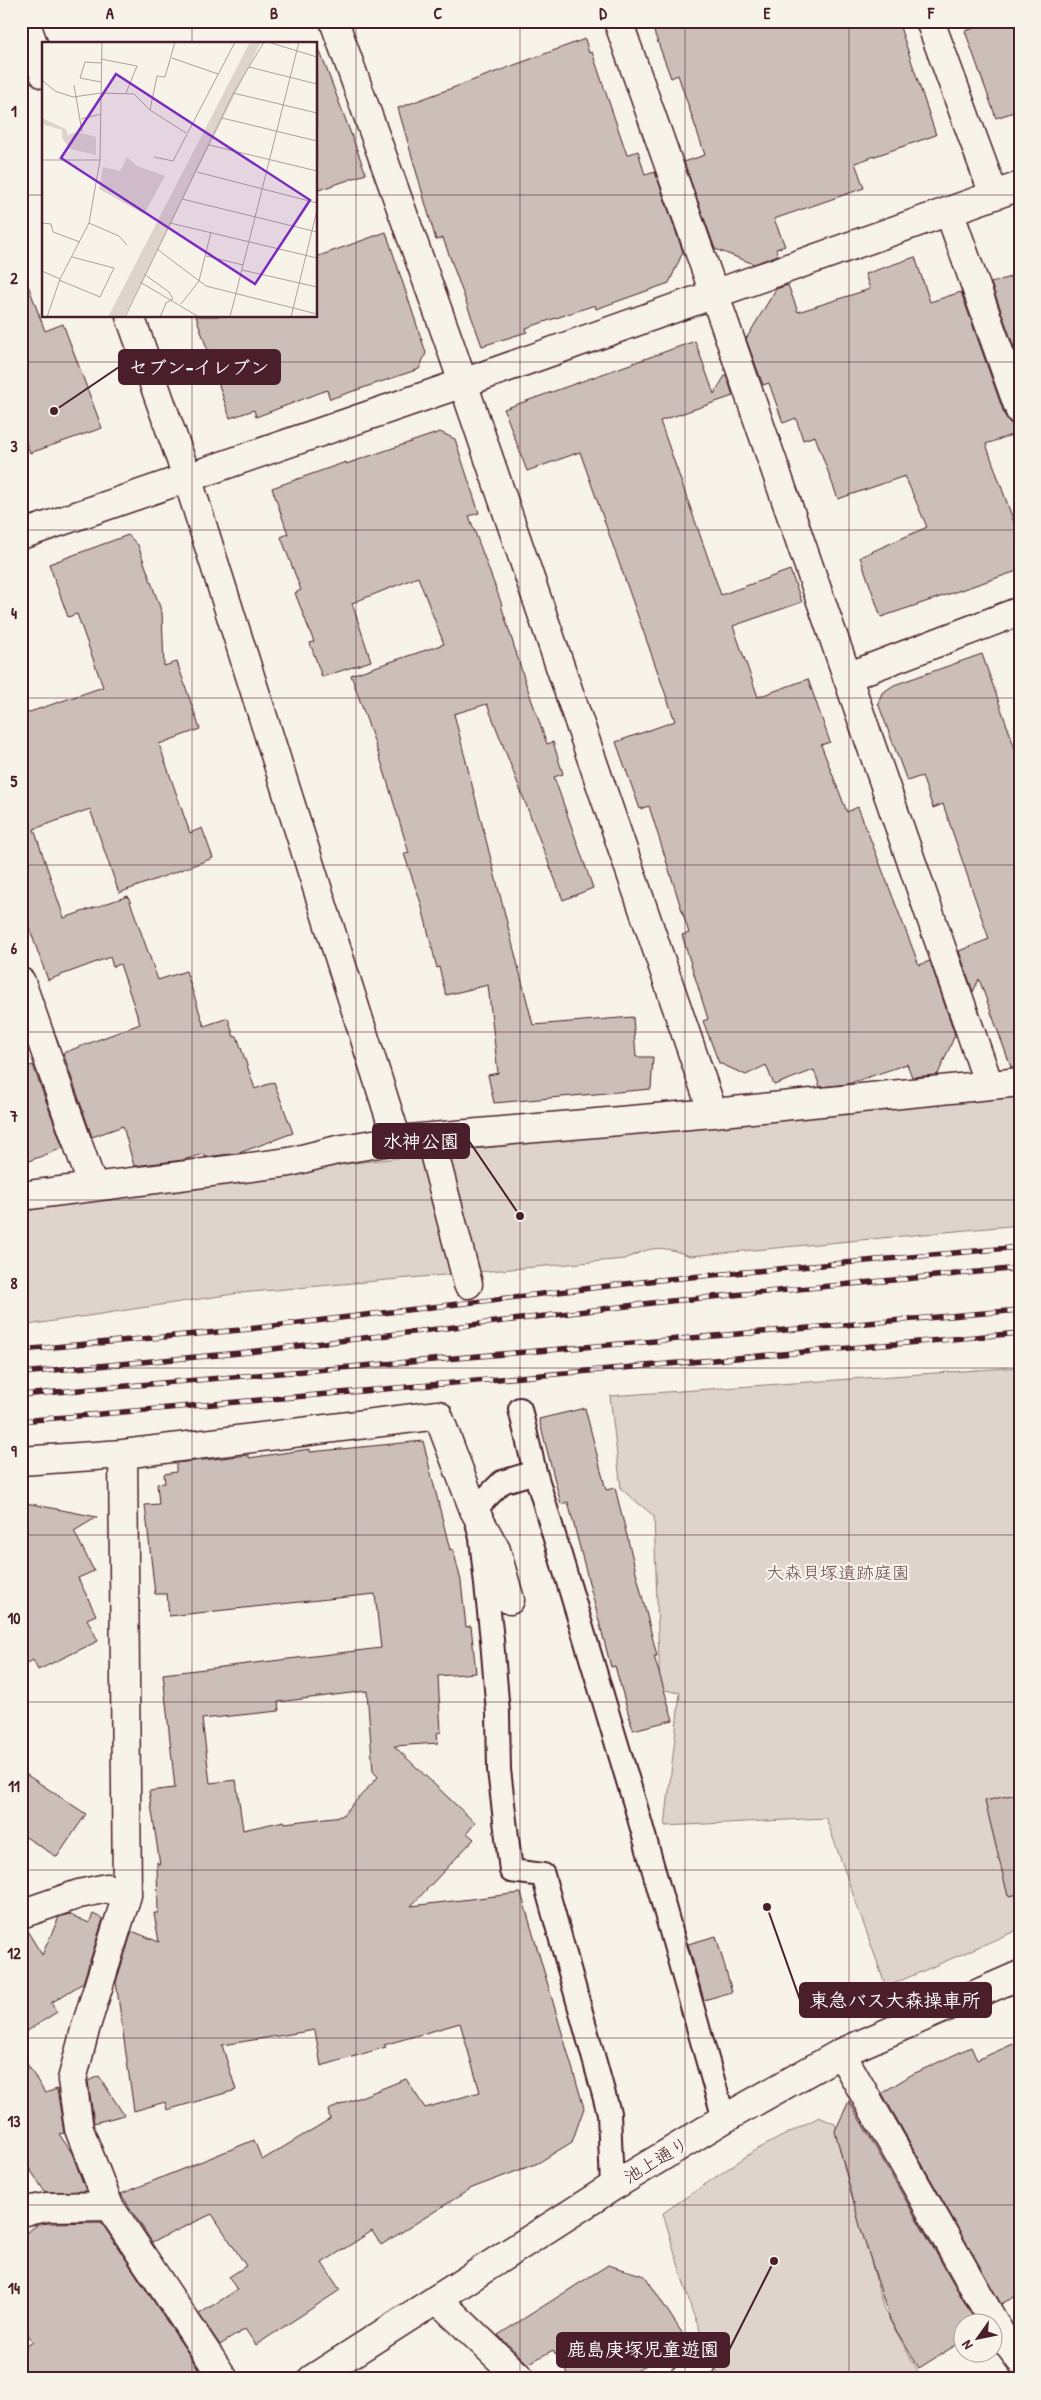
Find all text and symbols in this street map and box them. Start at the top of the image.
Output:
text: A [106,2,114,24]
text: B [270,2,278,24]
text: C [434,2,443,24]
text: D [599,2,607,24]
text: E [763,2,771,24]
text: F [927,2,935,24]
inset map [42,42,318,318]
text: 1 [11,100,17,122]
text: 2 [10,267,18,289]
callout: セブン-イレブン [119,350,280,384]
text: セブン-イレブン [129,354,269,380]
text: 3 [10,435,18,457]
text: 4 [11,602,17,624]
text: 5 [11,770,18,792]
text: 6 [11,937,18,959]
text: 7 [9,1105,18,1127]
callout: 水神公園 [373,1124,469,1158]
text: 水神公園 [383,1128,459,1154]
text: 8 [11,1272,18,1294]
text: 9 [11,1440,17,1462]
park label: 大森貝塚遺跡庭園 [766,1560,910,1585]
text: 10 [8,1607,20,1629]
text: 11 [8,1775,20,1797]
text: 12 [7,1942,21,1964]
callout: 東急バス大森操車所 [800,1983,991,2017]
text: 東急バス大森操車所 [809,1987,981,2013]
text: 13 [8,2110,20,2132]
street label: 池上通り [619,2131,693,2189]
text: 14 [8,2277,20,2299]
north arrow [954,2312,1004,2362]
callout: 鹿島庚塚児童遊園 [557,2333,729,2367]
text: 鹿島庚塚児童遊園 [567,2336,719,2362]
text: N [956,2337,977,2354]

